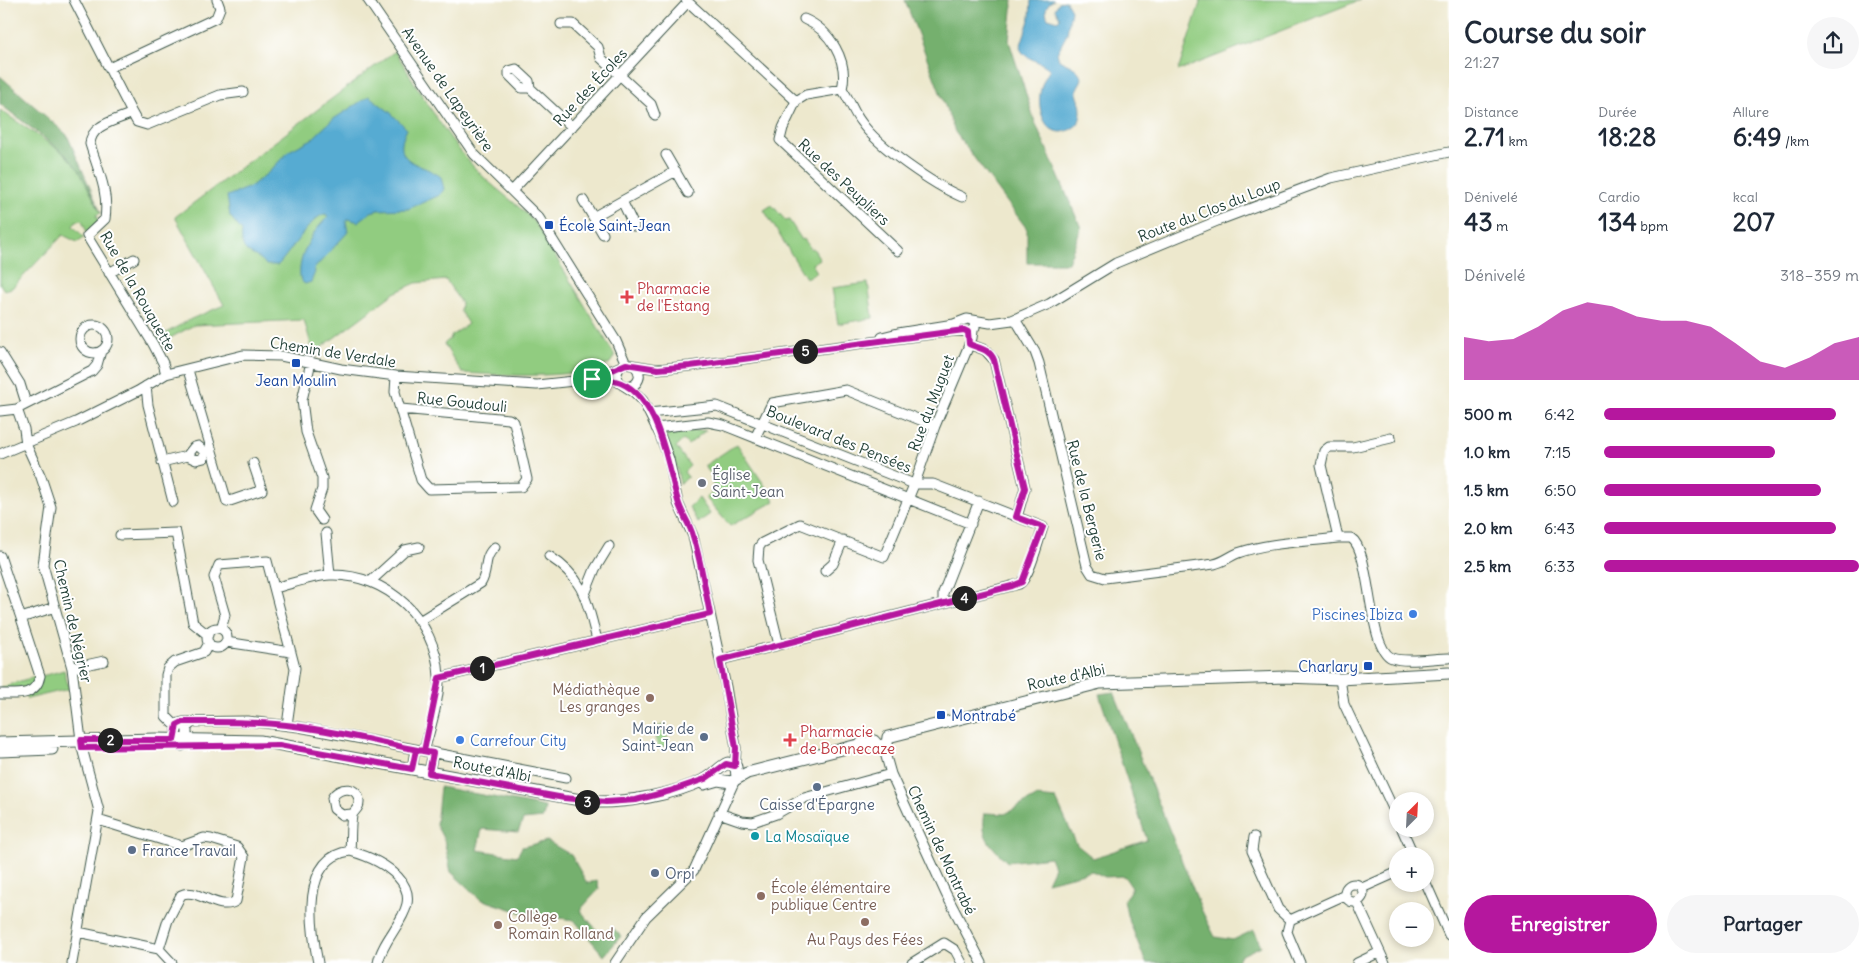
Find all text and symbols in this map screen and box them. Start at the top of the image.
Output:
text: Course du soir [1464,15,1646,51]
button: share [1807,17,1859,69]
street label: Avenue de Lapeyrière [398,23,498,155]
street label: Rue des Écoles [549,44,631,130]
text: 21:27 [1464,52,1499,72]
text: Distance [1464,103,1519,121]
text: Durée [1598,103,1637,121]
text: Allure [1733,103,1769,121]
text: 2.71 [1464,121,1505,153]
text: 18:28 [1598,121,1656,153]
text: 6:49 [1733,121,1782,153]
text: km [1505,132,1528,150]
text: /km [1782,132,1809,150]
street label: Rue des Peupliers [794,135,894,230]
street label: Route du Clos du Loup [1135,174,1283,246]
text: Dénivelé [1464,188,1518,206]
text: Cardio [1598,188,1640,206]
text: kcal [1733,188,1758,206]
text: 43 [1464,206,1493,238]
text: 134 [1598,206,1637,238]
text: 207 [1733,206,1775,238]
place label: École Saint-Jean [559,216,671,235]
text: m [1493,217,1508,235]
text: bpm [1637,217,1668,235]
marker: École Saint-Jean [543,219,555,231]
street label: Rue de la Rouquette [96,228,180,354]
text: Dénivelé [1464,265,1525,285]
text: 318–359 m [1780,265,1859,285]
place label: Pharmacie de l'Estang [637,279,710,315]
marker: Pharmacie de l'Estang [621,291,633,303]
street label: Chemin de Verdale [269,333,397,371]
pin: 5 [792,338,818,364]
text: 5 [801,342,810,360]
street label: Rue du Muguet [904,352,958,454]
marker: Jean Moulin [290,357,302,369]
pin [571,358,613,400]
icon: arrive [578,365,606,393]
place label: Jean Moulin [255,371,337,390]
street label: Rue Goudouli [416,388,508,416]
street label: Boulevard des Pensées [764,401,914,477]
text: 500 m [1464,404,1512,424]
text: 6:42 [1544,404,1575,424]
street label: Rue de la Bergerie [1063,438,1111,562]
text: 1.0 km [1464,442,1510,462]
text: 7:15 [1544,442,1571,462]
place label: Église Saint-Jean [712,465,785,501]
marker: Église Saint-Jean [696,477,708,489]
text: 1.5 km [1464,480,1509,500]
text: 6:50 [1544,480,1577,500]
text: 2.0 km [1464,518,1513,538]
text: 6:43 [1544,518,1575,538]
text: 2.5 km [1464,556,1511,576]
text: 6:33 [1544,556,1575,576]
street label: Chemin de Négrier [50,557,96,685]
pin: 4 [952,586,976,610]
text: 4 [960,589,969,607]
place label: Piscines Ibiza [1312,605,1403,624]
marker: Piscines Ibiza [1407,608,1419,620]
pin: 1 [470,656,494,680]
place label: Charlary [1298,657,1358,676]
text: 1 [480,659,485,677]
street label: Route d'Albi [1025,660,1107,694]
marker: Charlary [1362,660,1374,672]
place label: Médiathèque Les granges [552,680,640,716]
marker: Médiathèque Les granges [644,692,656,704]
place label: Montrabé [951,706,1016,725]
marker: Montrabé [935,709,947,721]
place label: Mairie de Saint-Jean [622,719,694,755]
place label: Pharmacie de Bonnecaze [800,722,895,758]
pin: 2 [98,728,122,752]
text: 2 [107,731,114,749]
place label: Carrefour City [470,731,567,750]
marker: Mairie de Saint-Jean [698,731,710,743]
marker: Carrefour City [454,734,466,746]
marker: Pharmacie de Bonnecaze [784,734,796,746]
street label: Route d'Albi [451,752,533,786]
marker: Caisse d'Épargne [811,781,823,793]
street label: Chemin de Montrabé [904,782,980,918]
pin: 3 [574,790,600,814]
north arrow [1389,792,1434,838]
map controls [1389,792,1434,947]
text: 3 [584,793,591,811]
place label: Caisse d'Épargne [759,795,875,814]
place label: La Mosaïque [765,827,849,846]
marker: La Mosaïque [749,830,761,842]
place label: France Travail [142,841,236,860]
marker: France Travail [126,844,138,856]
button: + [1389,847,1434,892]
place label: Orpi [665,864,695,883]
marker: Orpi [649,867,661,879]
place label: École élémentaire publique Centre [771,878,891,914]
marker: École élémentaire publique Centre [755,890,767,902]
button: Enregistrer [1464,895,1657,953]
button: Partager [1667,895,1859,953]
button: − [1389,902,1434,947]
place label: Collège Romain Rolland [508,907,614,943]
marker: Au Pays des Fées [859,916,871,928]
marker: Collège Romain Rolland [492,919,504,931]
place label: Au Pays des Fées [807,930,923,949]

